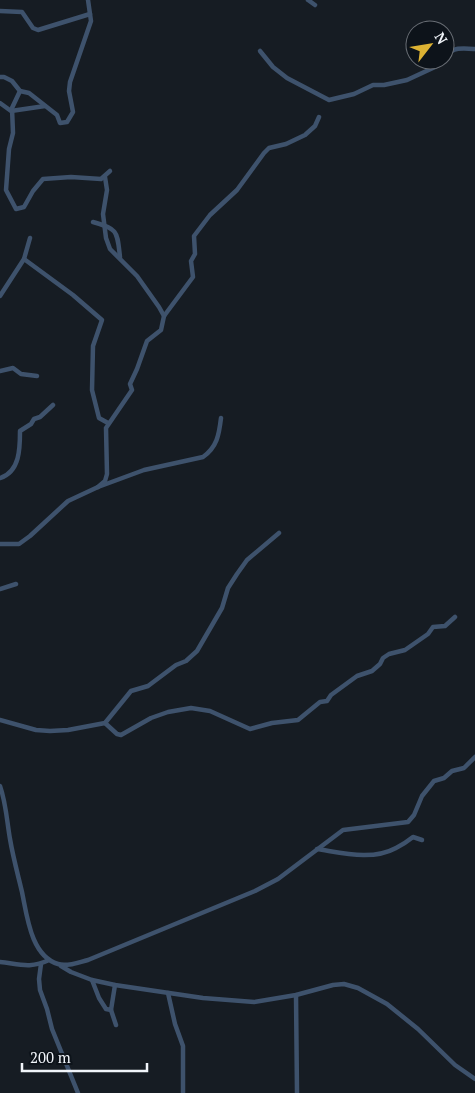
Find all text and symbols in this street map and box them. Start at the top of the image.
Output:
north arrow [405,20,455,70]
text: N [431,29,453,48]
scale bar [22,1040,148,1072]
text: 200 m [30,1047,71,1067]

